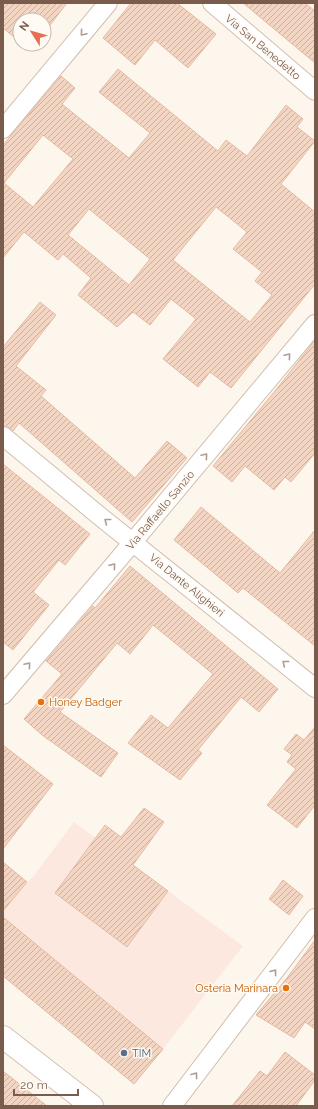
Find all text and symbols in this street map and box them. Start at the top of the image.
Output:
north arrow [12,12,52,52]
street label: Via San Benedetto [222,12,303,83]
text: N [17,19,32,34]
one-way arrow [81,28,88,36]
one-way arrow [284,353,291,360]
one-way arrow [200,453,207,460]
street label: Via Raffaello Sanzio [123,468,198,553]
one-way arrow [104,518,111,525]
street label: Via Dante Alighieri [147,551,227,620]
one-way arrow [108,564,115,571]
one-way arrow [282,661,289,668]
one-way arrow [24,663,31,670]
place label: Honey Badger [49,696,122,709]
marker: Honey Badger [36,697,46,707]
one-way arrow [270,969,277,976]
place label: Osteria Marinara [195,982,278,995]
marker: Osteria Marinara [281,983,291,993]
place label: TIM [132,1047,151,1060]
marker: TIM [119,1048,129,1058]
scale bar [14,1071,78,1097]
one-way arrow [191,1072,198,1079]
text: 20 m [20,1078,48,1092]

